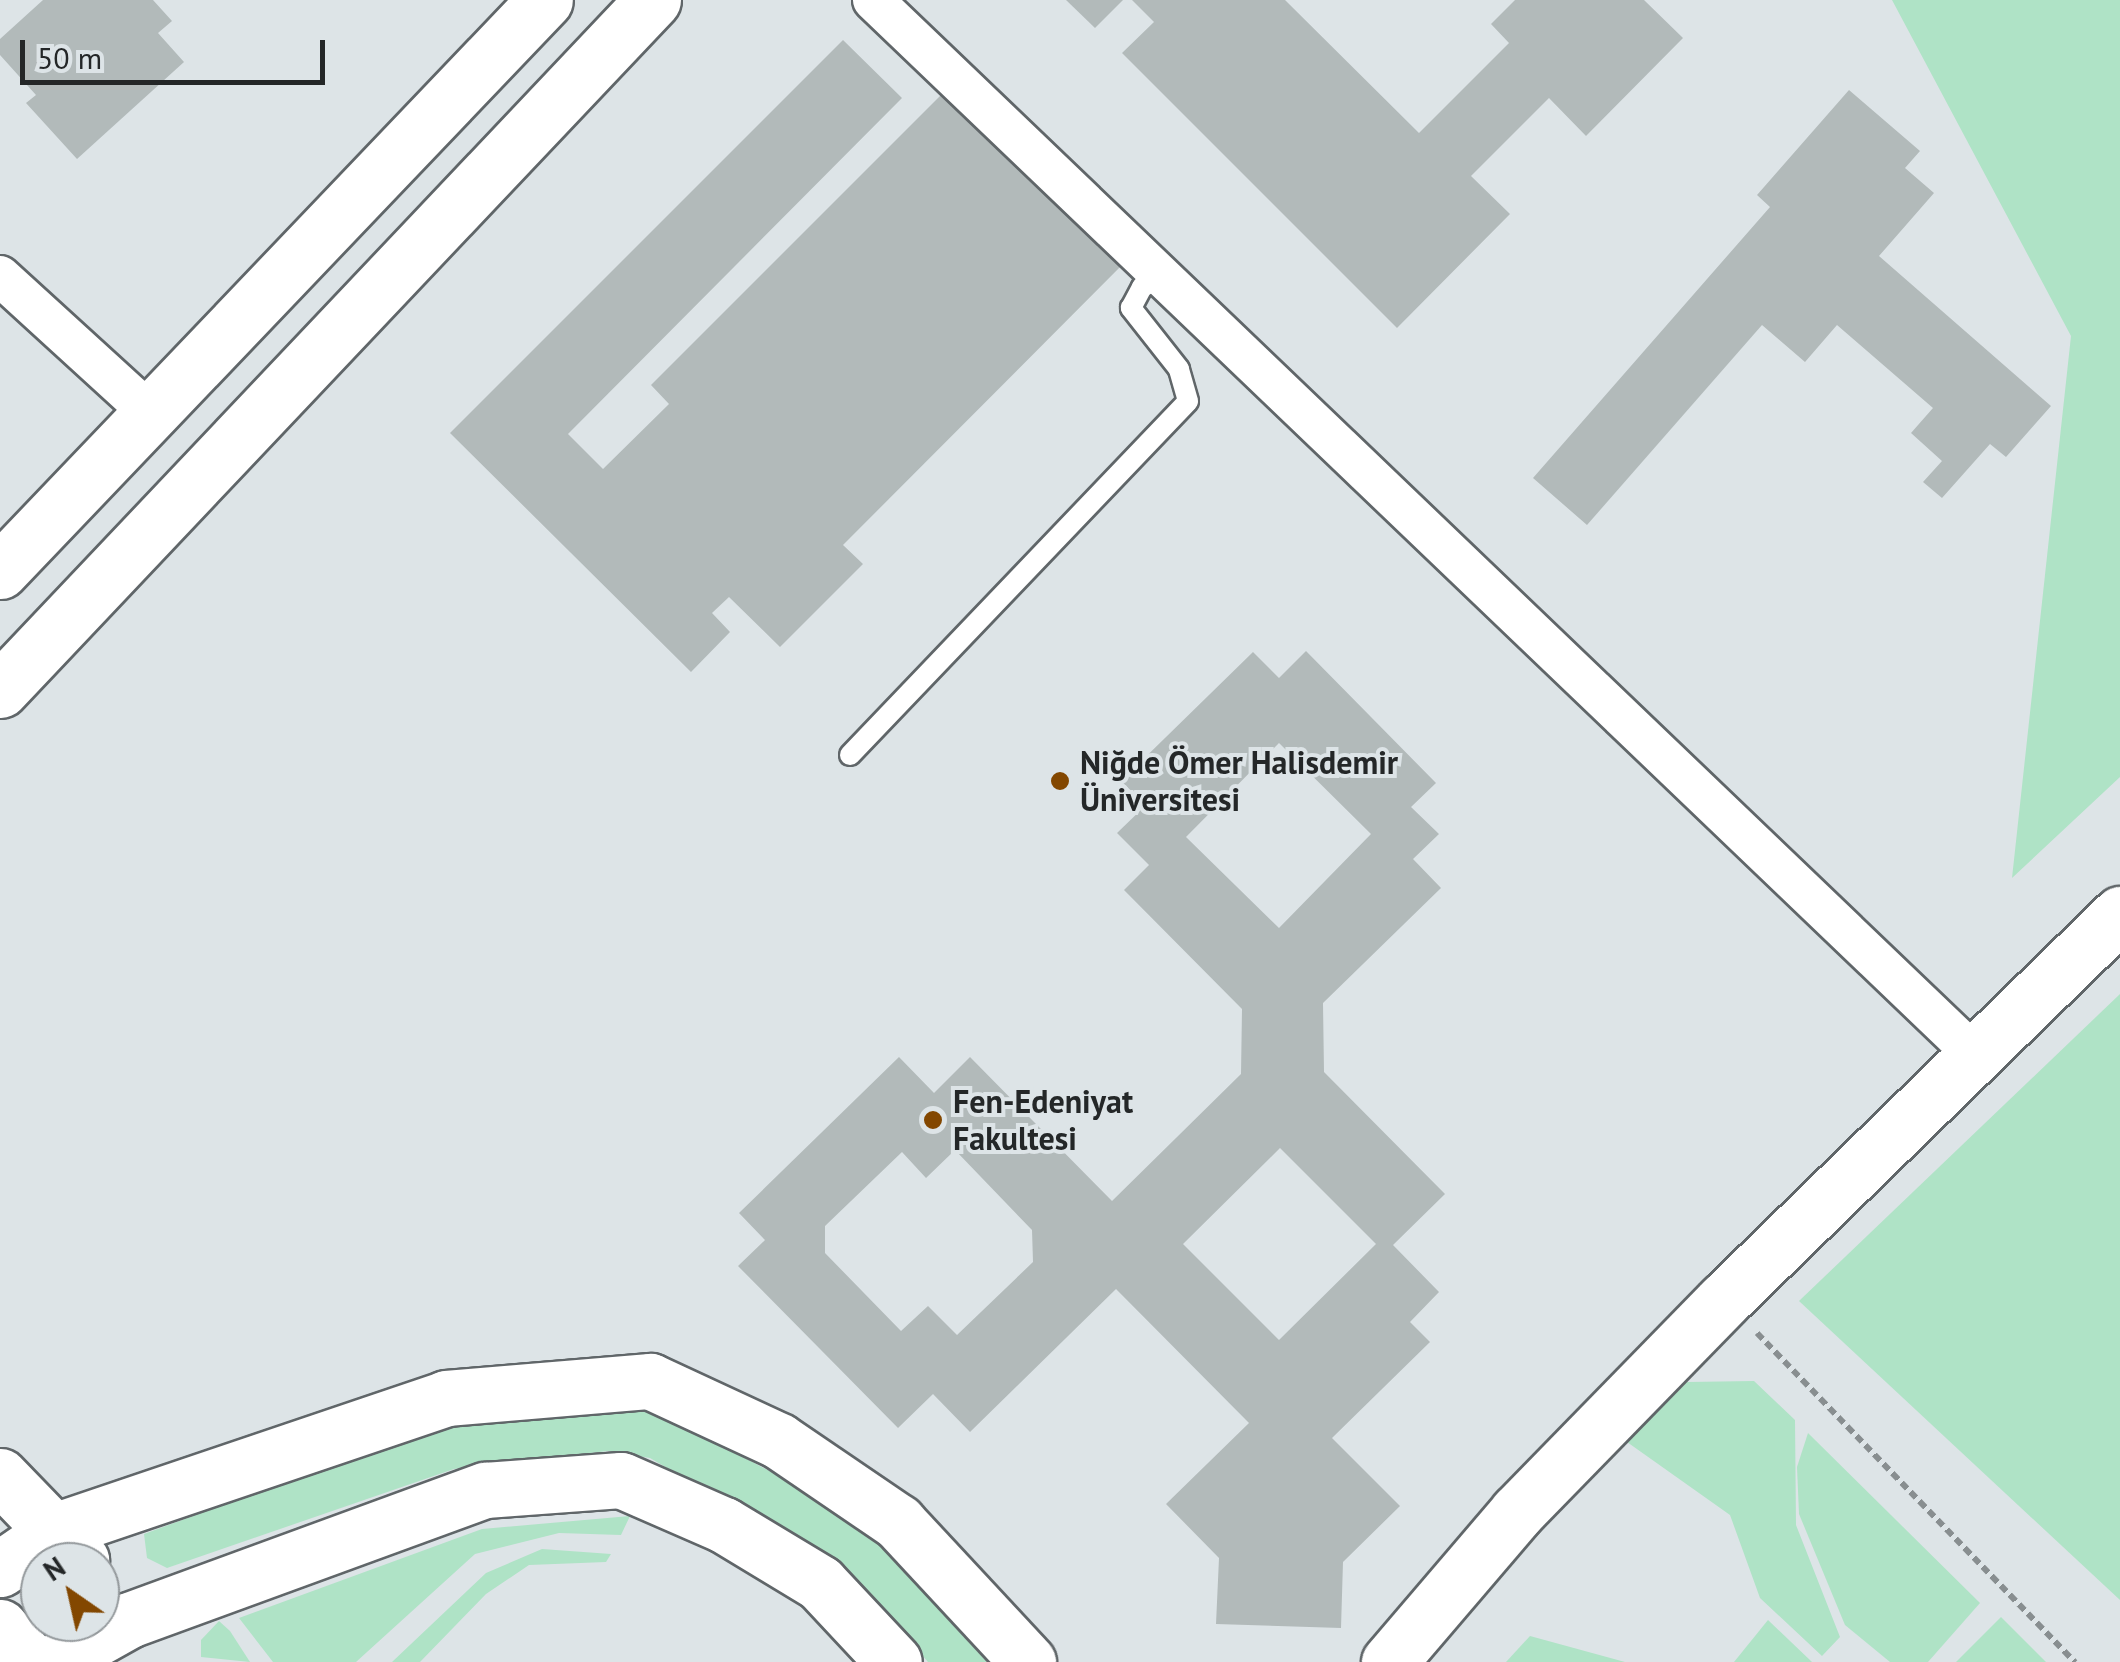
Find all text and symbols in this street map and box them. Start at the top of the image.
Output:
scale bar [25,20,330,82]
text: 50 m [37,38,102,77]
place label: Niğde Ömer Halisdemir Üniversitesi [1080,744,1398,819]
marker: Niğde Ömer Halisdemir Üniversitesi [1049,770,1071,792]
place label: Fen-Edeniyat Fakultesi [953,1083,1133,1158]
marker: Fen-Edeniyat Fakultesi [922,1109,944,1131]
north arrow [20,1542,120,1642]
text: N [36,1548,72,1589]

